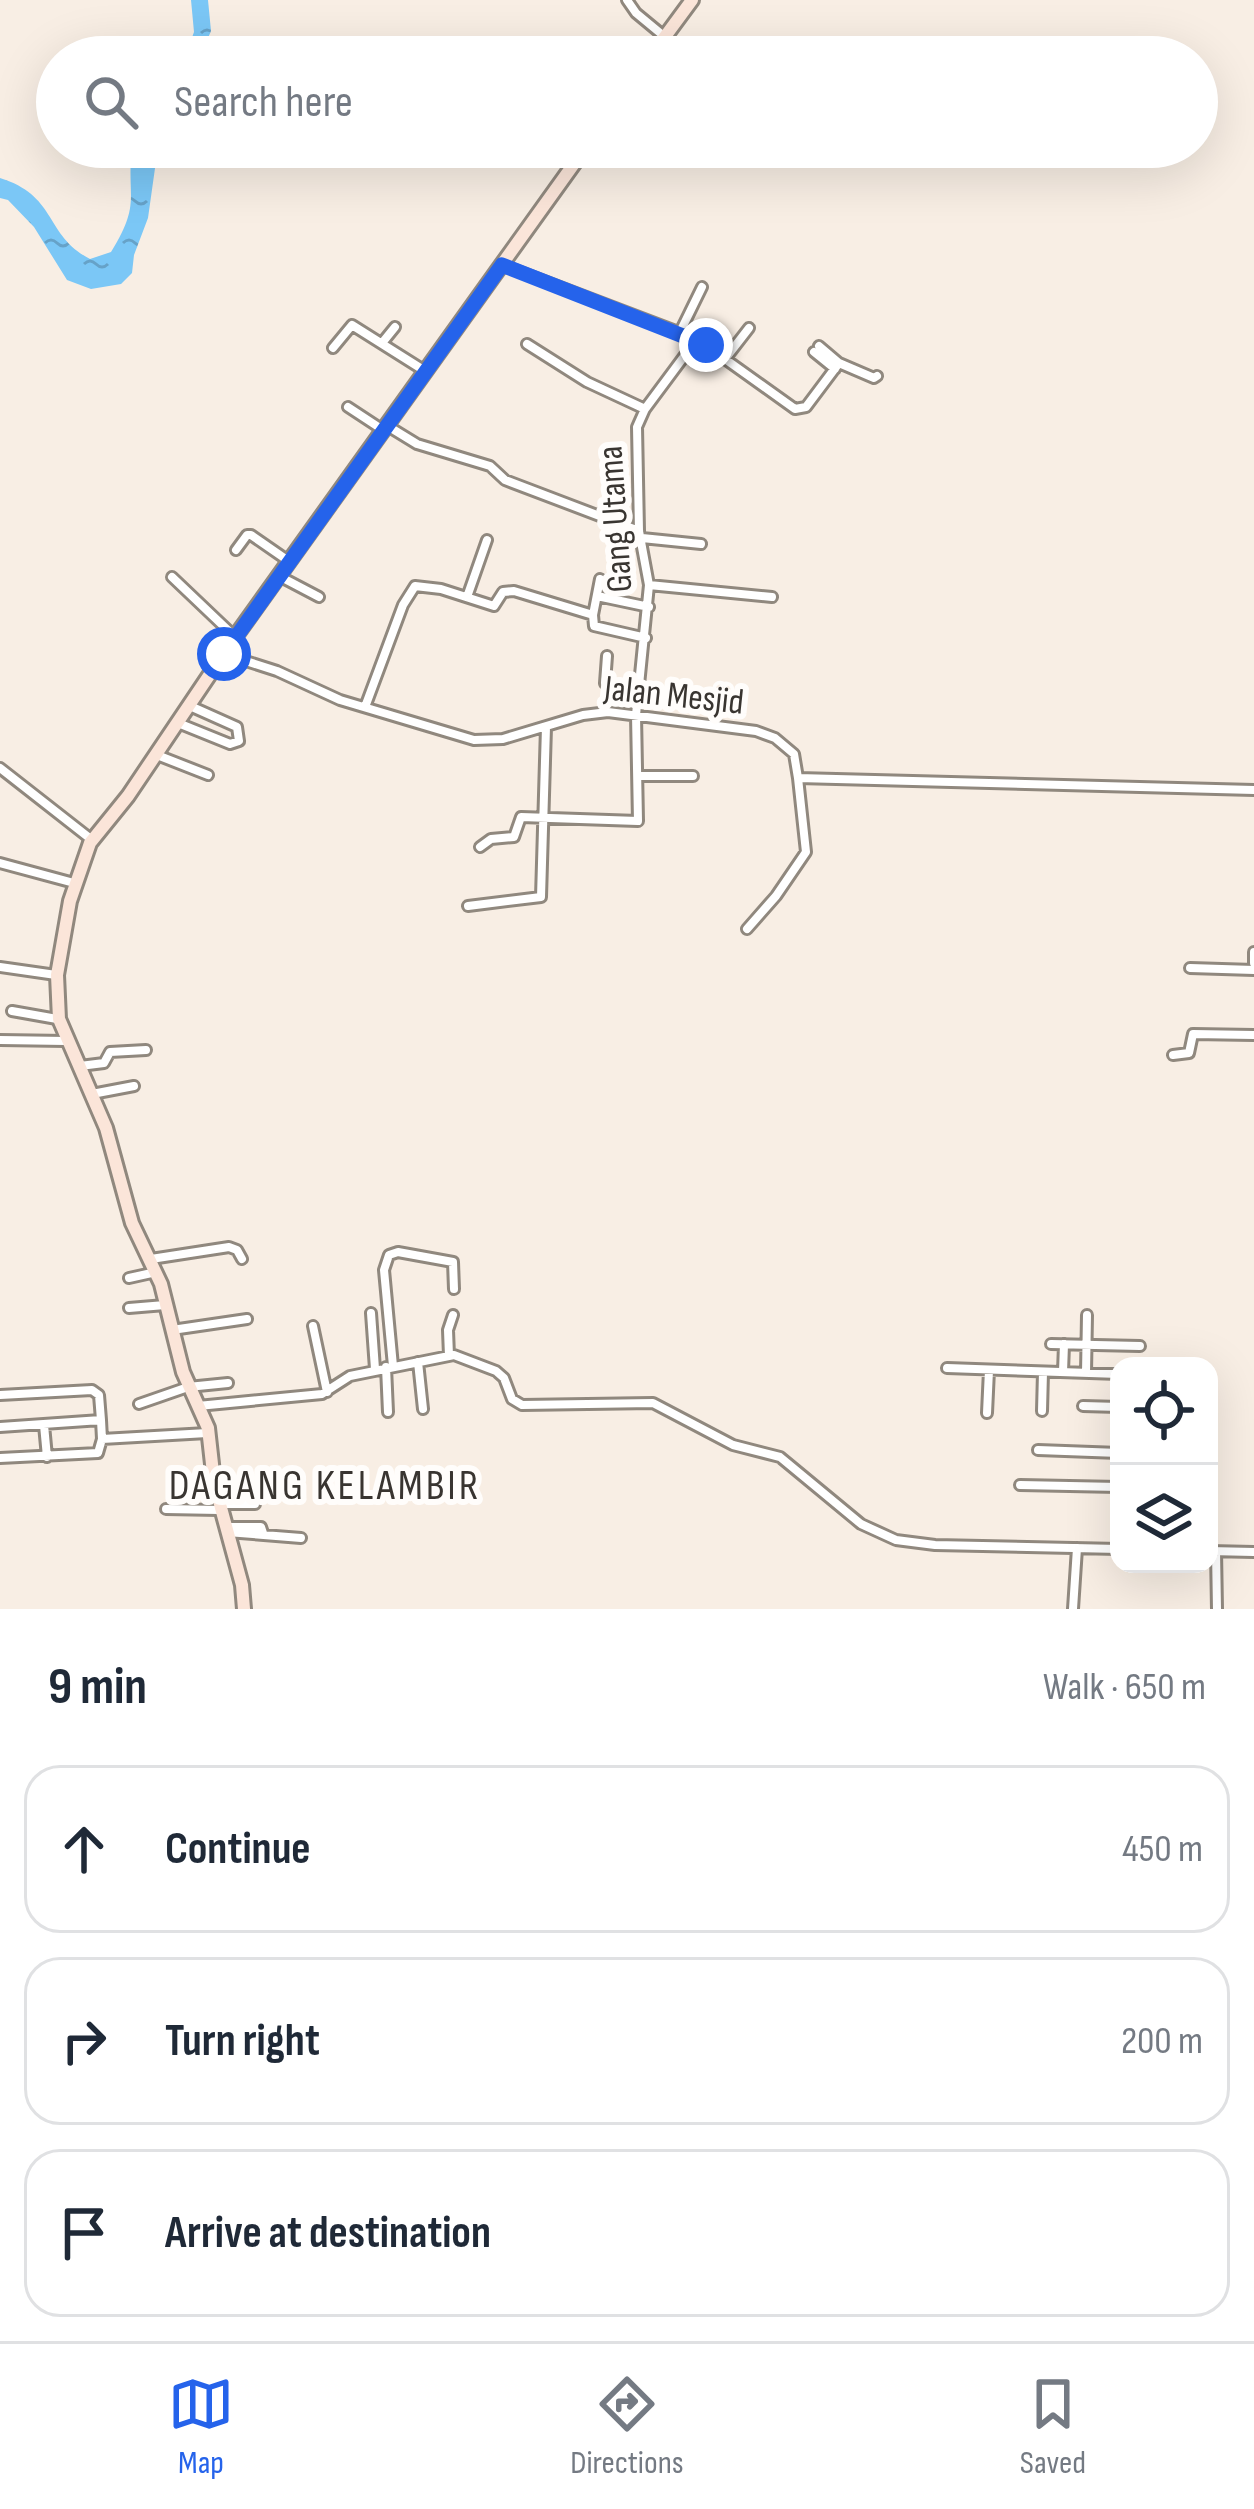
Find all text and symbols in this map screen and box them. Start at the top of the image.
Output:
search box [36,36,1218,168]
icon: search [78,69,144,135]
text: Search here [174,75,353,130]
route end [679,318,733,372]
street label: Gang Utama [589,444,643,594]
route start [197,627,251,681]
street label: Jalan Mesjid [601,667,746,725]
map controls [1110,1357,1218,1573]
button: locate [1110,1357,1218,1465]
district label: DAGANG KELAMBIR [169,1461,481,1512]
button: layers [1110,1465,1218,1573]
text: 9 min [48,1657,147,1718]
text: Walk · 650 m [1043,1664,1206,1711]
icon: ahead [51,1816,117,1882]
text: Continue [165,1822,311,1877]
text: 450 m [1122,1826,1203,1873]
icon: right [51,2008,117,2074]
text: Turn right [165,2014,320,2069]
text: 200 m [1121,2018,1203,2065]
icon: arrive [51,2200,117,2266]
text: Arrive at destination [165,2206,491,2261]
tab: Map [168,2371,234,2483]
tab: Directions [570,2371,684,2483]
tab: Saved [1020,2371,1086,2483]

